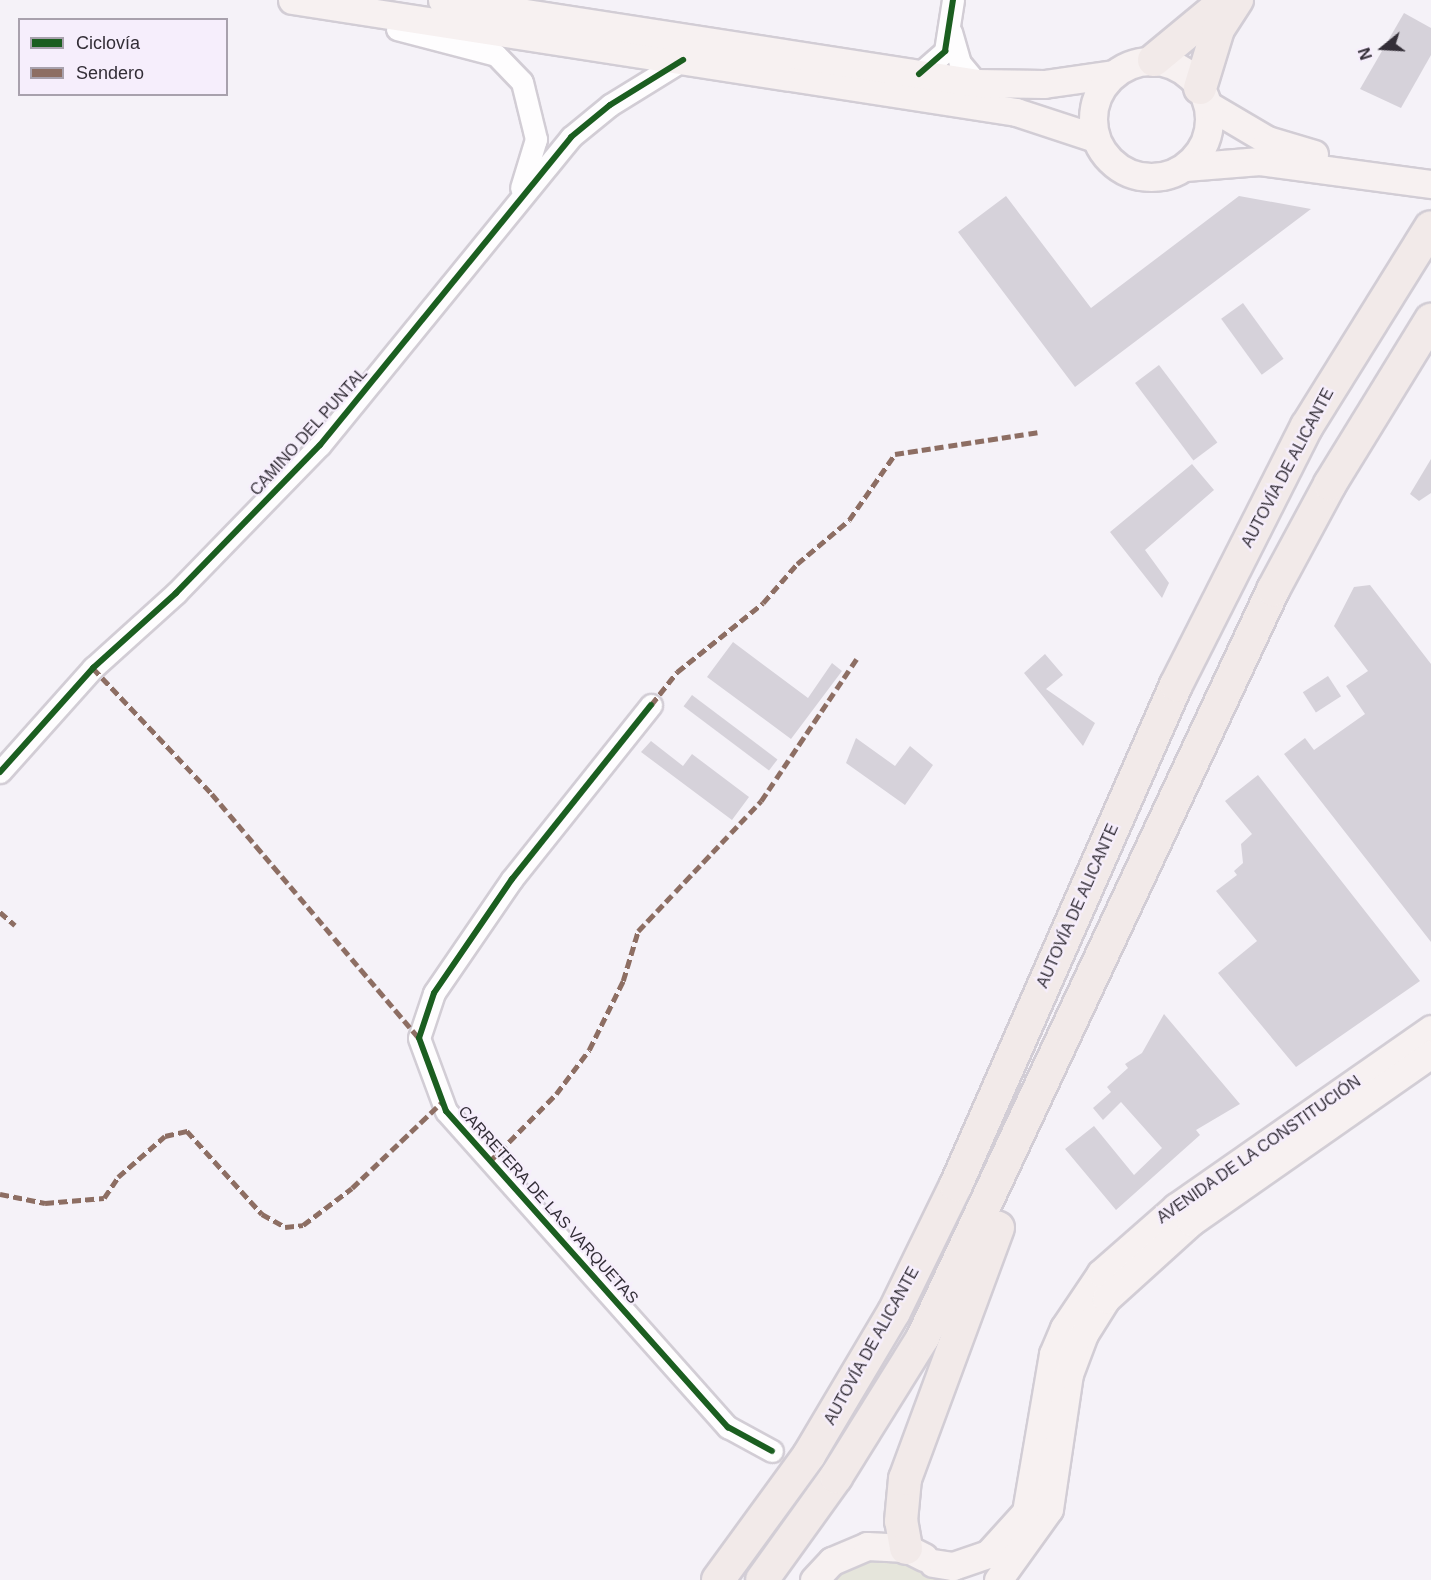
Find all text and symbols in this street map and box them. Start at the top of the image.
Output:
legend [18,18,228,96]
north arrow [1353,18,1413,78]
text: Ciclovía [76,33,140,53]
text: N [1356,46,1375,62]
text: Sendero [76,63,144,83]
street label: CAMINO DEL PUNTAL [246,364,372,500]
street label: AUTOVÍA DE ALICANTE [1237,384,1339,552]
street label: AUTOVÍA DE ALICANTE [1033,820,1123,992]
street label: AVENIDA DE LA CONSTITUCIÓN [1153,1072,1365,1228]
street label: CARRETERA DE LAS VARQUETAS [454,1102,642,1308]
street label: AUTOVÍA DE ALICANTE [820,1263,924,1429]

